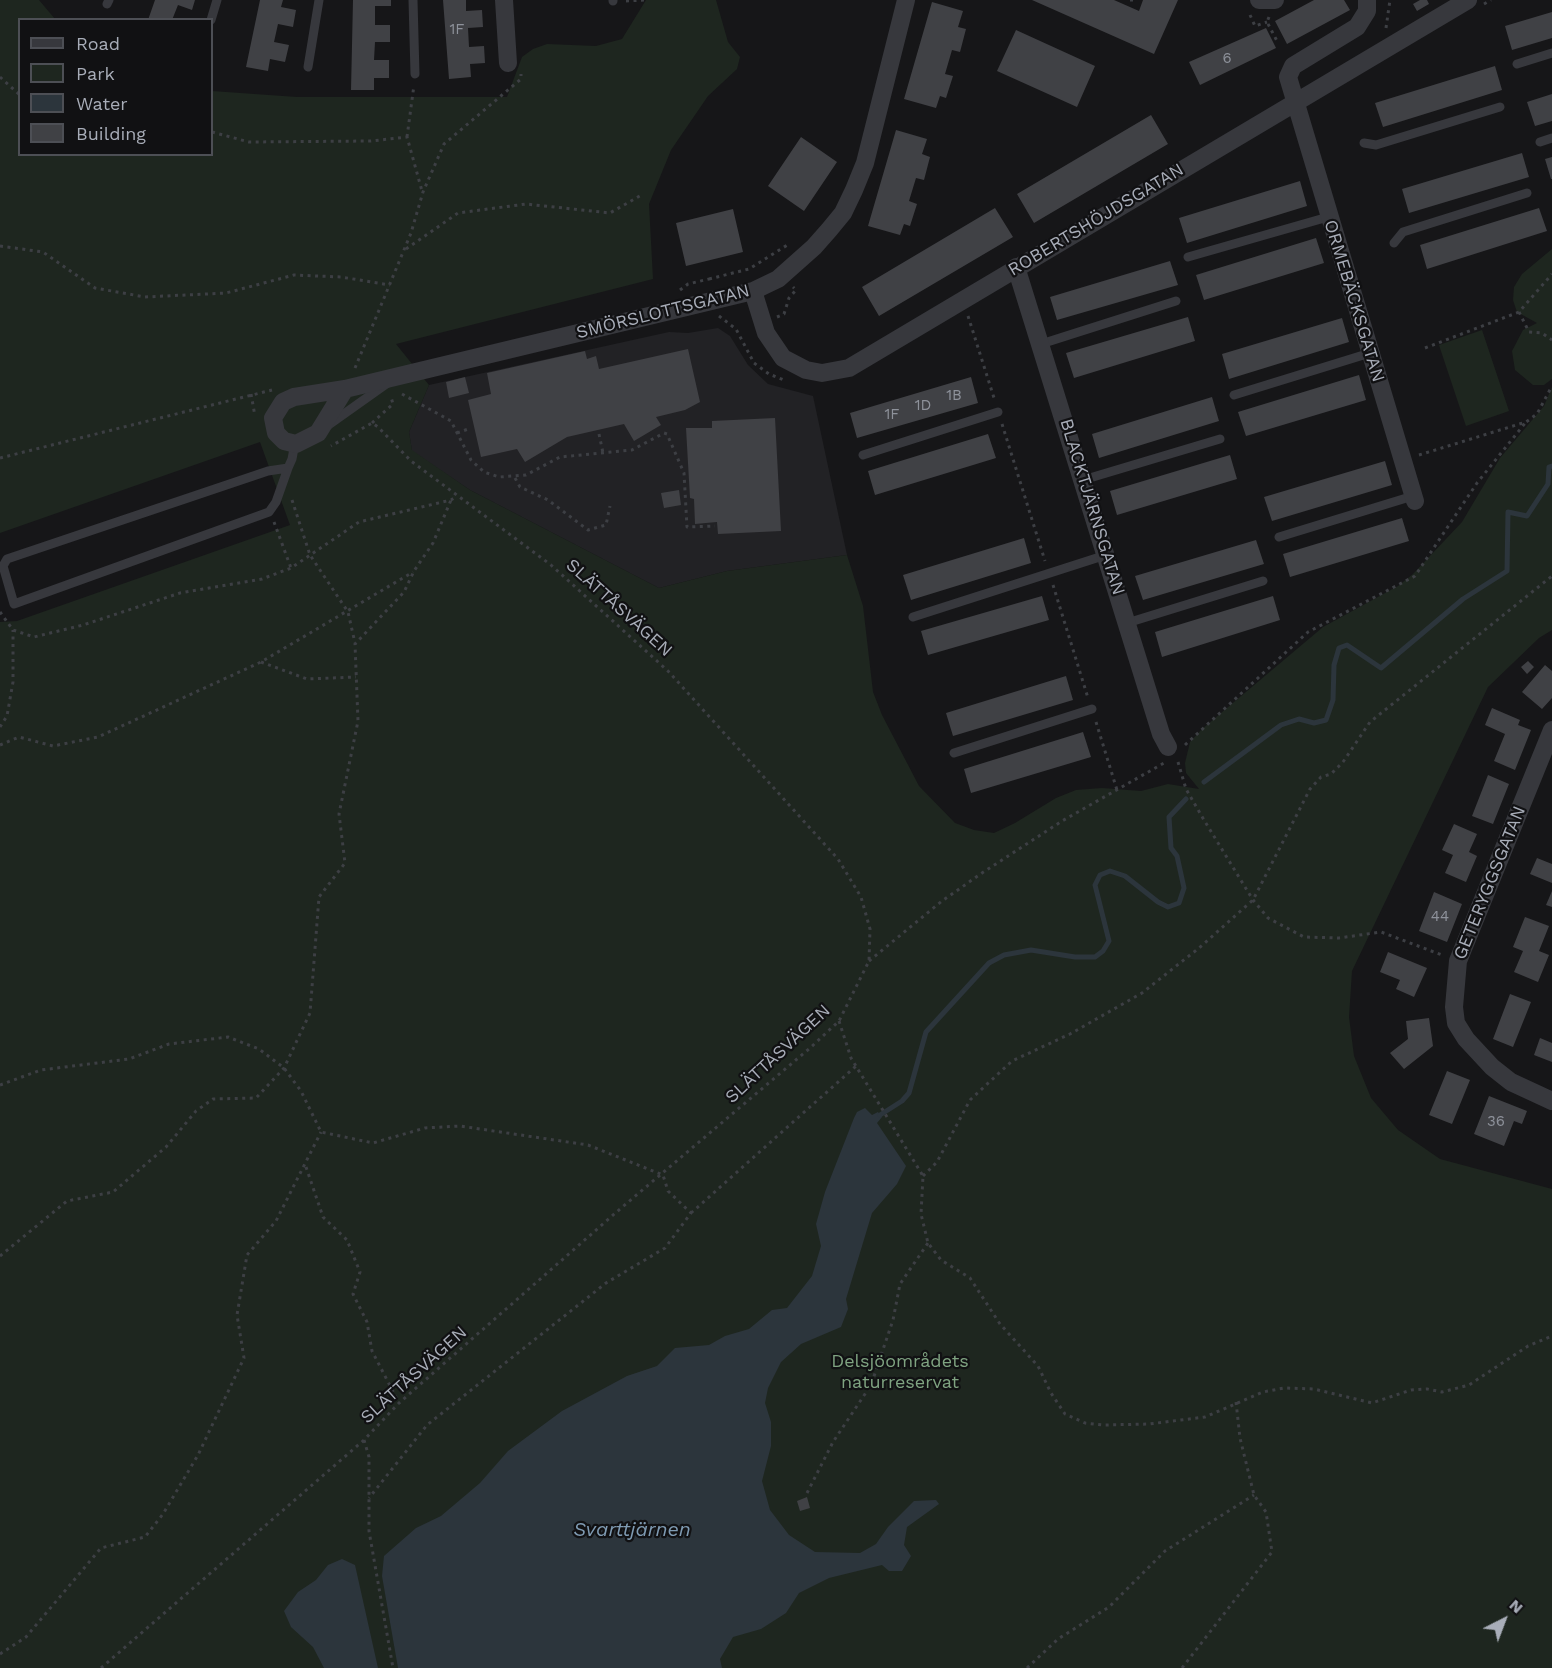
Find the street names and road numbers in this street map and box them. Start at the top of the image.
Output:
street label: ROBERTSHÖJDSGATAN [1004,159,1188,281]
street label: ORMEBÄCKSGATAN [1319,217,1389,385]
street label: SMÖRSLOTTSGATAN [574,280,752,344]
street label: BLACKTJÄRNSGATAN [1055,416,1129,598]
street label: SLÄTTÅSVÄGEN [561,555,677,661]
street label: GETERYGGSGATAN [1449,803,1531,963]
street label: SLÄTTÅSVÄGEN [721,1000,835,1108]
street label: SLÄTTÅSVÄGEN [356,1322,472,1428]

